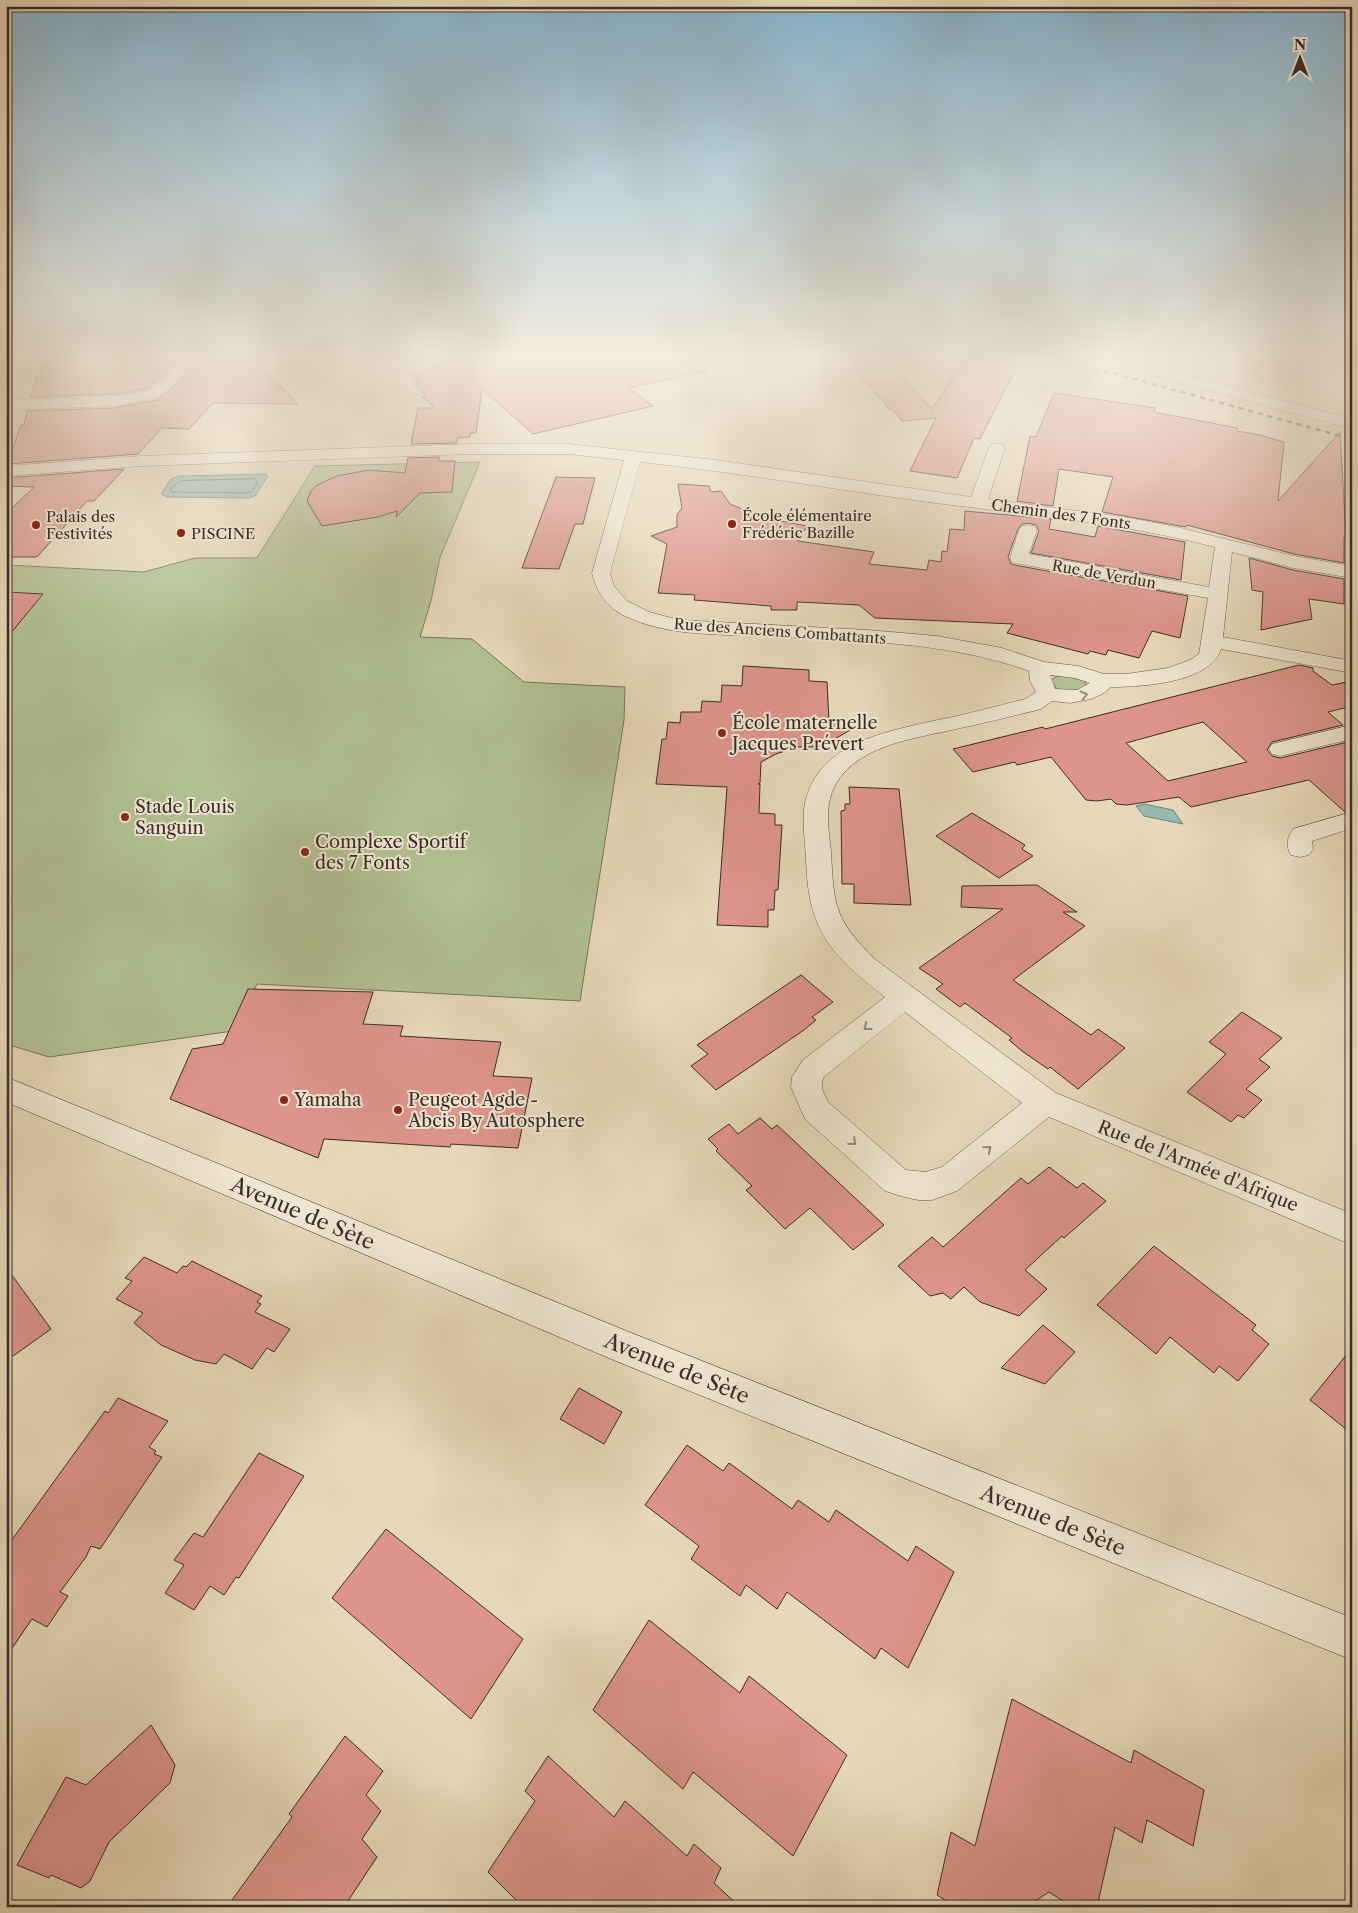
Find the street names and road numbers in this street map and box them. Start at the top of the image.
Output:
street label: Chemin des 7 Fonts [990,495,1132,533]
street label: Rue de Verdun [1050,555,1158,593]
street label: Rue des Anciens Combattants [673,614,887,648]
street label: Rue de l'Armée d'Afrique [1094,1116,1302,1216]
street label: Avenue de Sète [226,1171,379,1255]
street label: Avenue de Sète [600,1327,753,1408]
street label: Avenue de Sète [976,1479,1129,1560]

